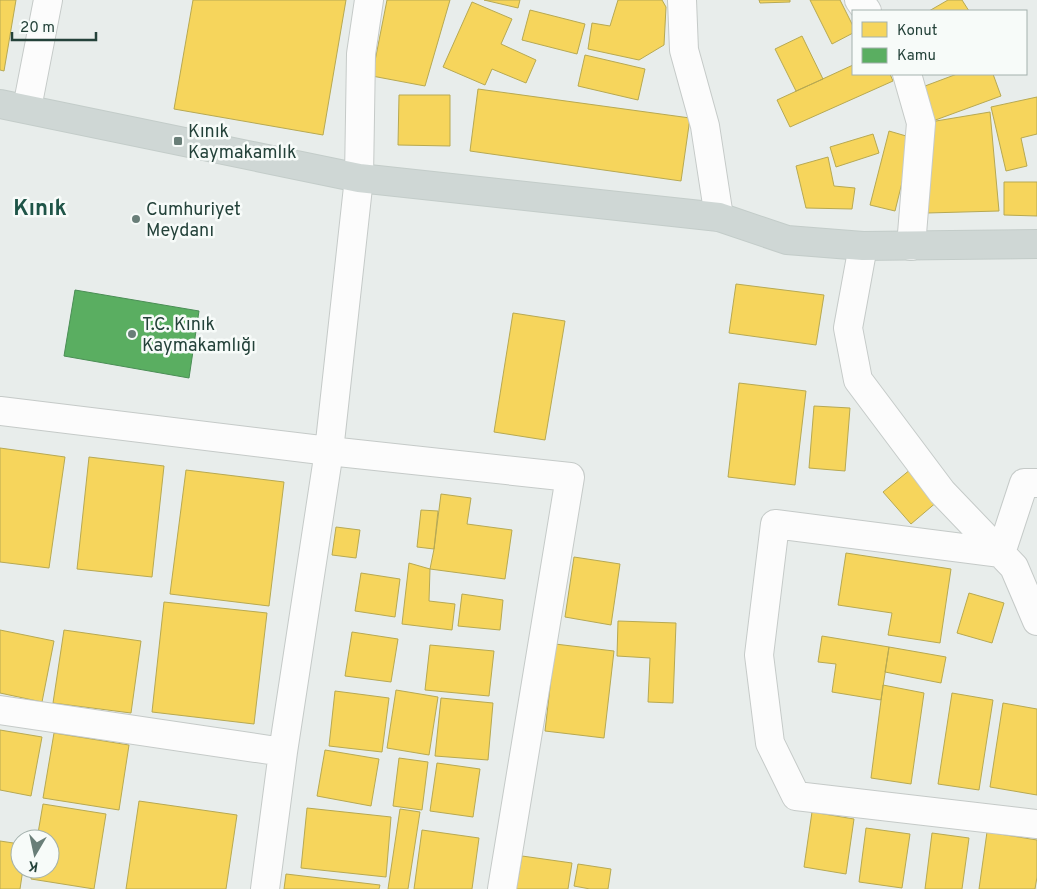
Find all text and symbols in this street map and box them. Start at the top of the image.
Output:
scale bar [12,10,96,42]
legend [852,10,1027,75]
text: 20 m [20,19,55,38]
text: Konut [897,22,937,41]
text: Kamu [897,47,936,66]
place label: Kınık Kaymakamlık [188,121,296,165]
marker: Kınık Kaymakamlık [172,135,184,147]
district label: Kınık [13,196,67,223]
place label: Cumhuriyet Meydanı [146,199,241,243]
marker: Cumhuriyet Meydanı [130,213,142,225]
place label: T.C. Kınık Kaymakamlığı [142,314,256,358]
marker: T.C. Kınık Kaymakamlığı [126,328,138,340]
north arrow [10,829,60,879]
text: K [27,856,39,875]

